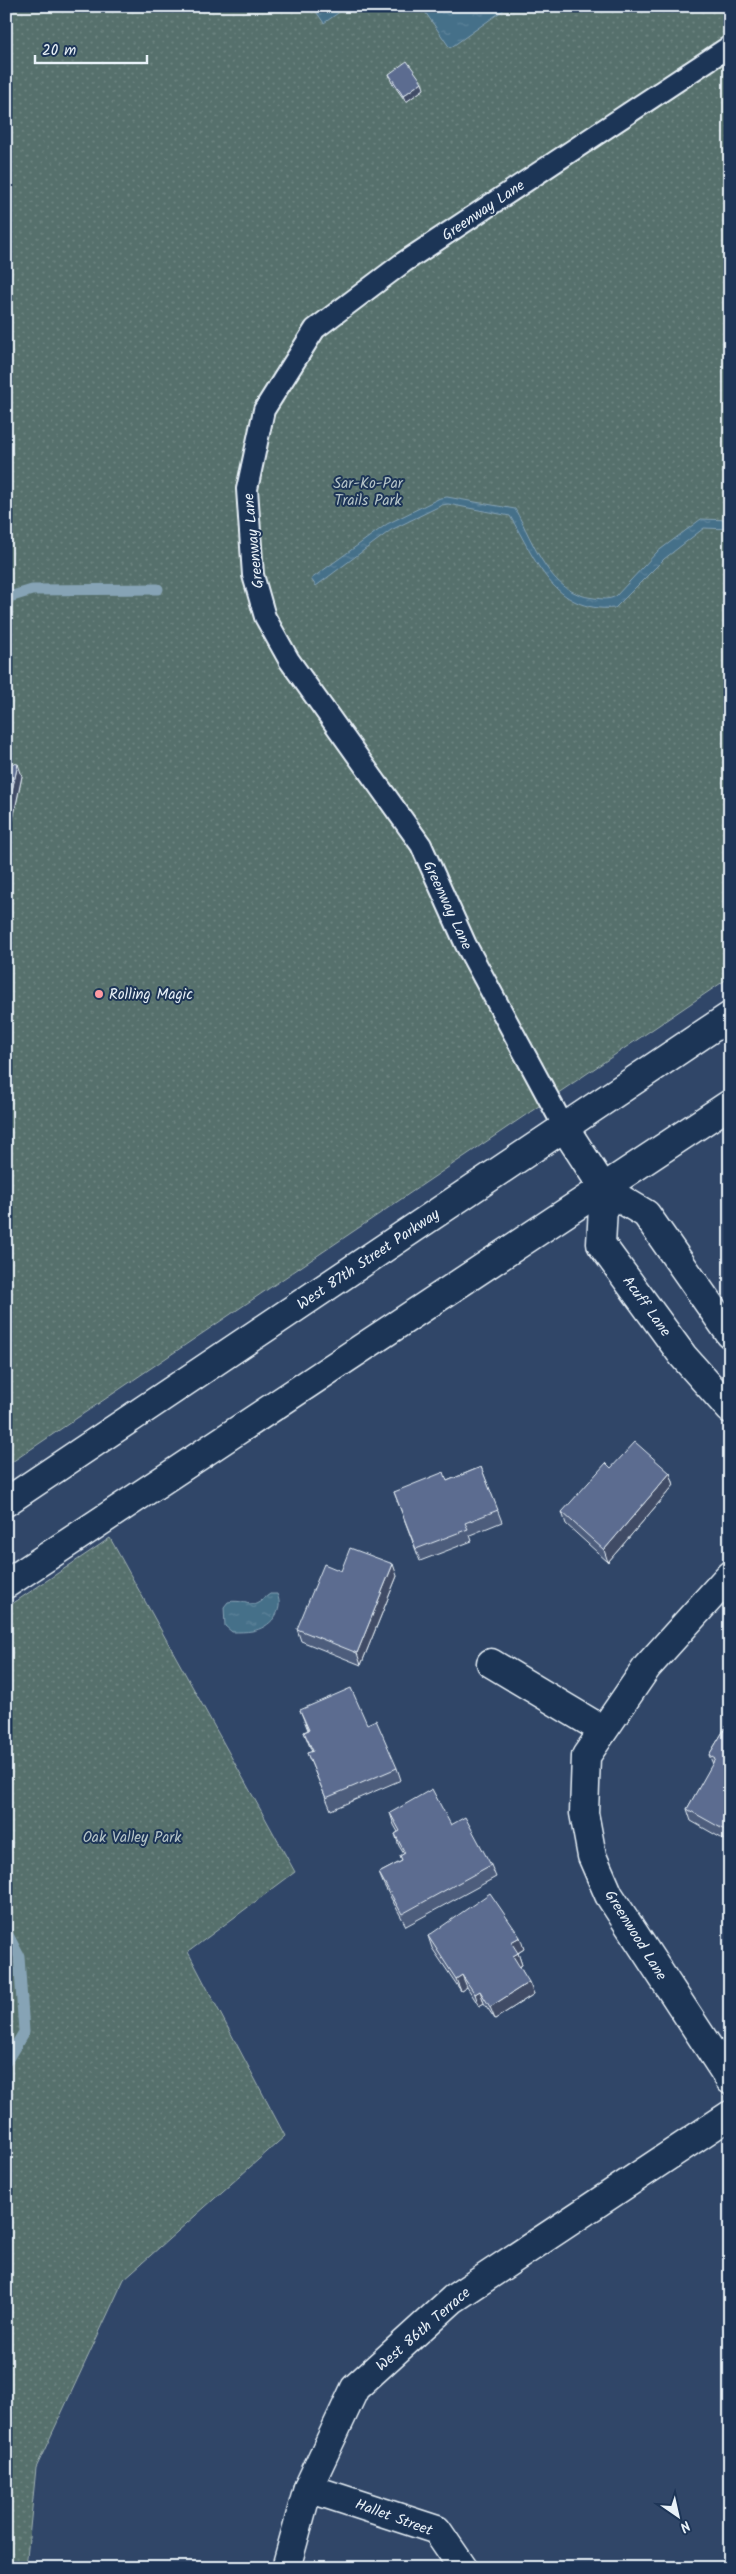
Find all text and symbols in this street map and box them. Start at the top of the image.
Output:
scale bar [35,32,148,64]
text: 20 m [42,39,76,63]
street label: Greenway Lane [437,174,530,248]
park label: Sar-Ko-Par Trails Park [333,472,404,513]
street label: Greenway Lane [237,492,271,590]
street label: Greenway Lane [416,857,478,954]
place label: Rolling Magic [109,983,193,1007]
marker: Rolling Magic [93,988,105,1000]
street label: West 87th Street Parkway [292,1202,446,1317]
street label: Acuff Lane [616,1271,677,1342]
park label: Oak Valley Park [83,1826,182,1850]
street label: Greenwood Lane [598,1886,673,1986]
street label: West 86th Terrace [371,2281,477,2378]
north arrow [654,2492,704,2542]
street label: Hallet Street [351,2493,436,2543]
text: N [675,2514,695,2538]

